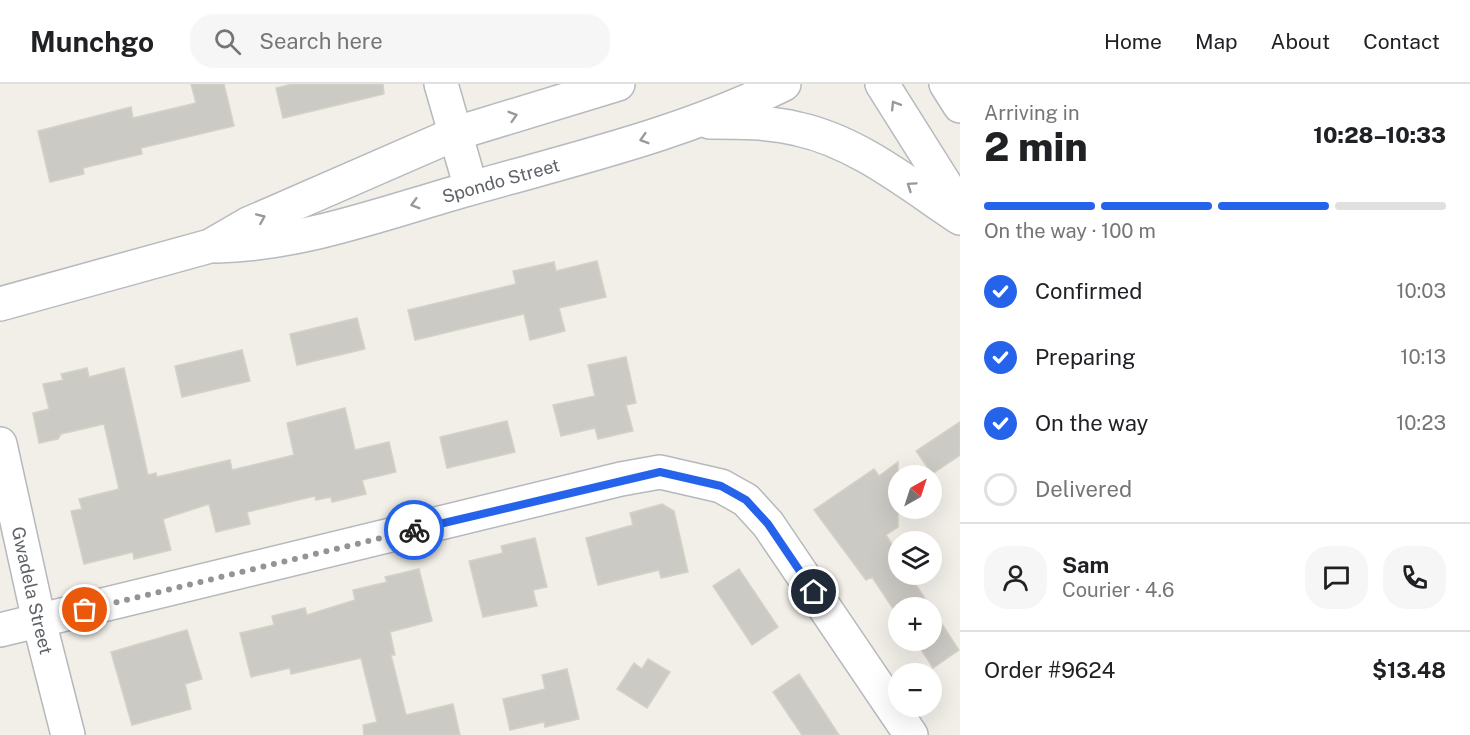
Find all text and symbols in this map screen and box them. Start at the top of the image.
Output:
search box [190,14,610,68]
text: Munchgo [30,25,154,58]
icon: search [211,25,244,58]
text: Search here [259,28,383,54]
text: Home [1104,29,1162,54]
text: Map [1195,29,1238,54]
text: About [1271,29,1330,54]
text: Contact [1363,29,1440,54]
one-way arrow [891,101,903,111]
text: Arriving in [984,101,1079,125]
one-way arrow [507,111,518,123]
text: 10:28–10:33 [1313,122,1446,148]
text: 2 min [984,124,1088,170]
one-way arrow [639,132,650,144]
street label: Spondo Street [439,154,562,207]
one-way arrow [907,182,918,193]
one-way arrow [410,197,421,209]
one-way arrow [255,213,266,225]
text: On the way · 100 m [984,219,1156,243]
icon: check [984,275,1017,308]
text: Confirmed [1035,278,1142,304]
text: 10:03 [1396,279,1446,303]
icon: check [984,341,1017,374]
text: Preparing [1035,344,1136,370]
text: 10:13 [1400,345,1446,369]
icon: check [984,407,1017,440]
text: On the way [1035,410,1148,436]
text: 10:23 [1396,411,1446,435]
north arrow [888,465,942,519]
map controls [888,465,942,717]
text: Delivered [1035,476,1132,502]
courier [384,500,444,560]
icon: bike [398,514,431,547]
street label: Gwadela Street [8,525,58,656]
button: layers [888,531,942,585]
button: person [984,546,1047,609]
button: chat [1305,546,1368,609]
button: phone [1383,546,1446,609]
text: Sam [1062,552,1109,578]
pin [788,566,839,617]
icon: home [797,575,830,608]
text: Courier · 4.6 [1062,578,1174,602]
pin [59,584,110,635]
icon: bag [68,593,101,626]
button: + [888,597,942,651]
text: Order #9624 [984,657,1115,683]
text: $13.48 [1372,657,1446,683]
button: − [888,663,942,717]

